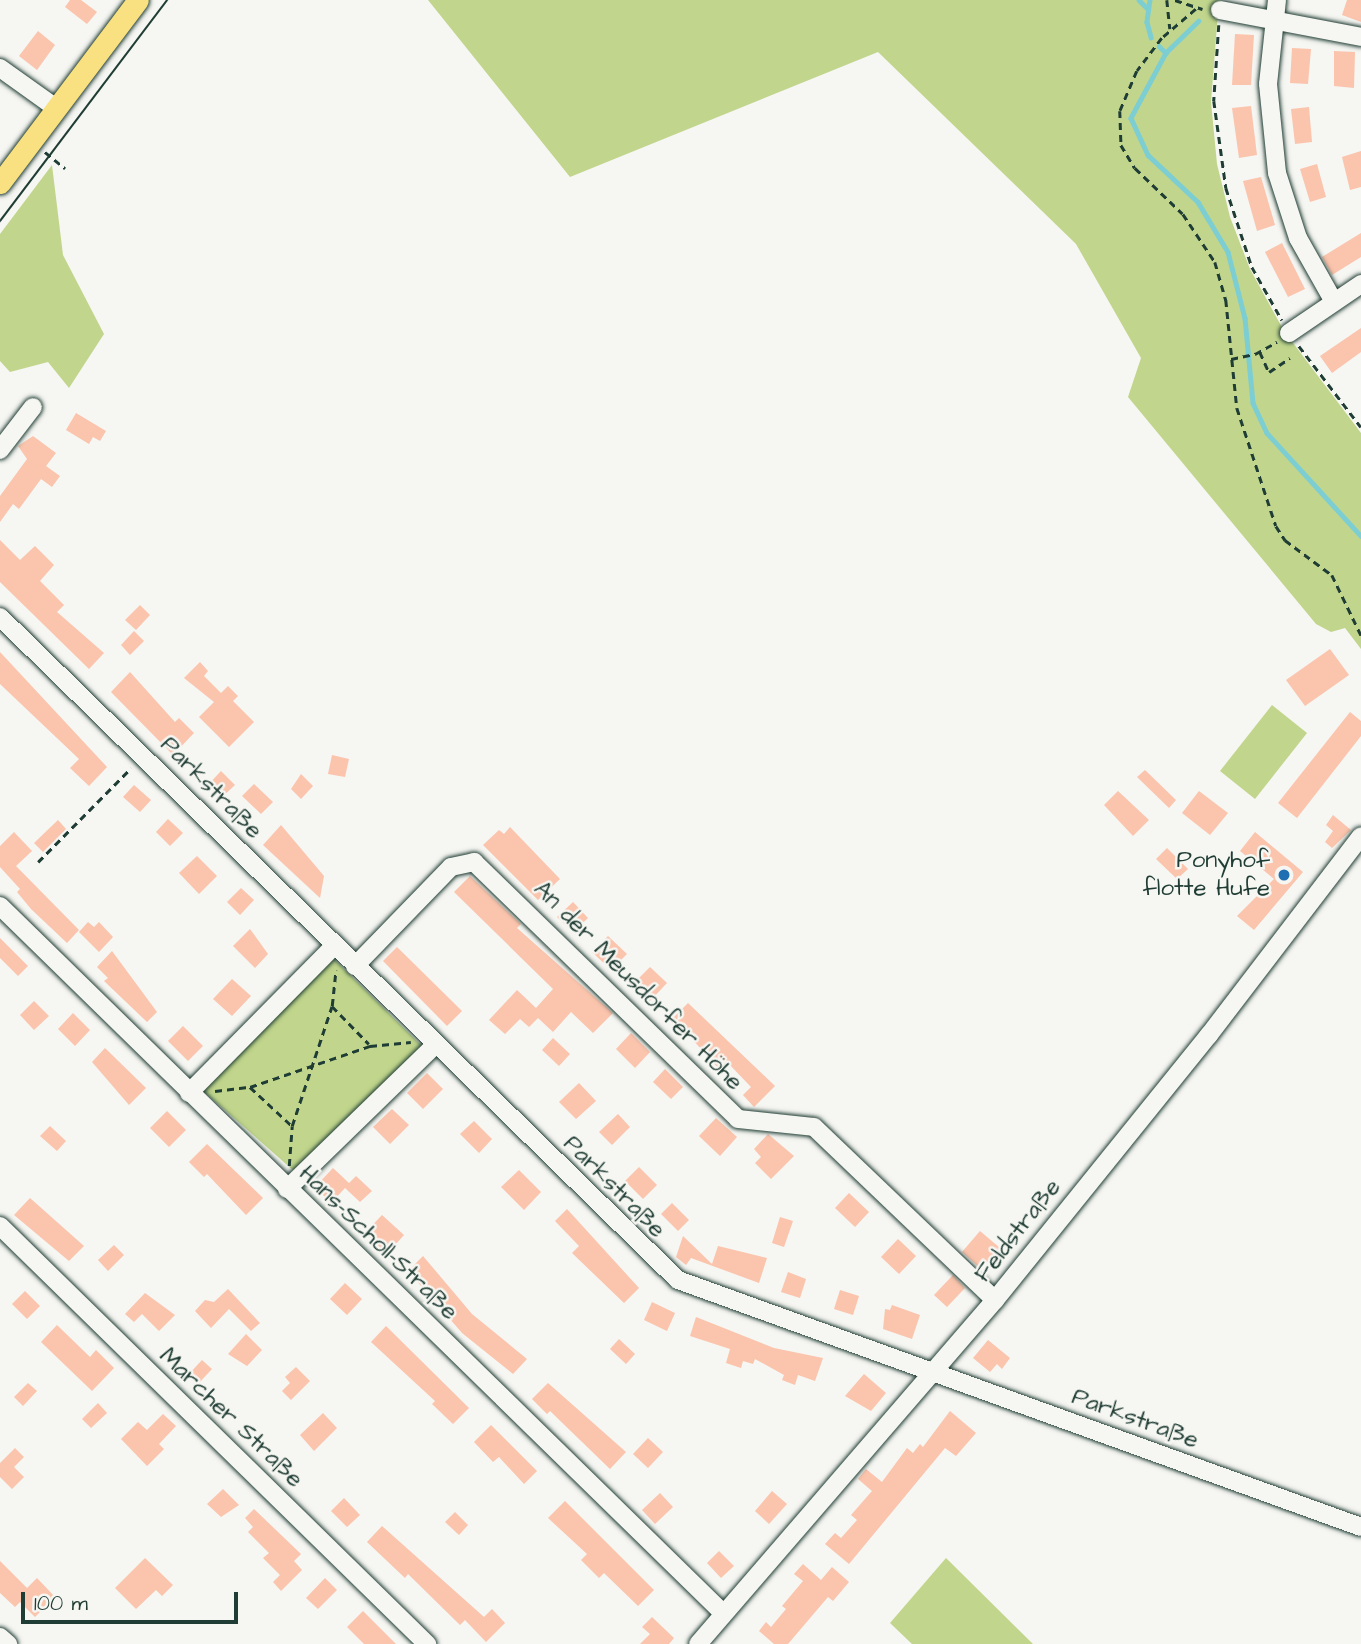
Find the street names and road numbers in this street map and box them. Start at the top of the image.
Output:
street label: Parkstraße [154,731,268,845]
street label: An der Meusdorfer Höhe [527,875,749,1097]
street label: Parkstraße [557,1130,671,1244]
street label: Hans-Scholl-Straße [293,1160,463,1326]
street label: Feldstraße [969,1174,1067,1288]
street label: Marcher Straße [153,1342,309,1494]
street label: Parkstraße [1068,1383,1202,1455]

